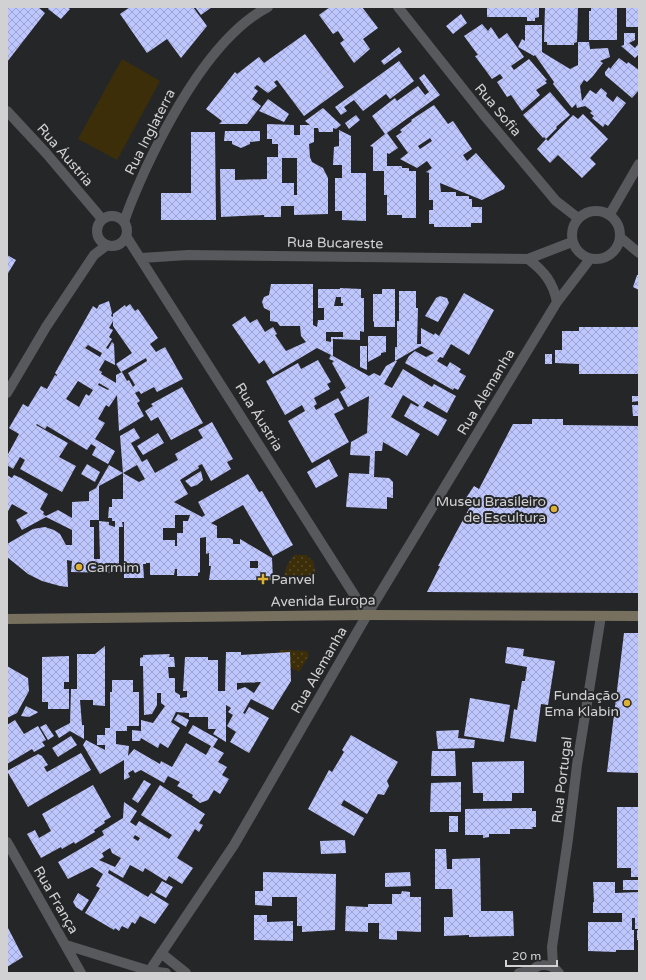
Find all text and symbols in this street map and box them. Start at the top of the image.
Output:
street label: Rua Sofia [471,80,525,140]
street label: Rua Inglaterra [121,86,179,178]
street label: Rua Áustria [33,120,97,190]
street label: Rua Bucareste [287,234,383,252]
street label: Rua Alemanha [454,346,518,438]
street label: Rua Áustria [231,380,287,454]
place label: Museu Brasileiro de Escultura [436,493,546,526]
marker: Museu Brasileiro de Escultura [549,504,559,514]
place label: Carmim [87,559,139,576]
marker: Carmim [74,562,84,572]
place label: Panvel [271,571,315,588]
marker: Panvel [258,574,268,584]
street label: Avenida Europa [270,592,376,610]
street label: Rua Alemanha [287,624,351,716]
place label: Fundação Ema Klabin [544,687,619,720]
marker: Fundação Ema Klabin [622,698,632,708]
street label: Rua Portugal [548,736,576,824]
street label: Rua França [30,863,82,937]
scale bar [506,942,557,968]
text: 20 m [512,949,541,963]

